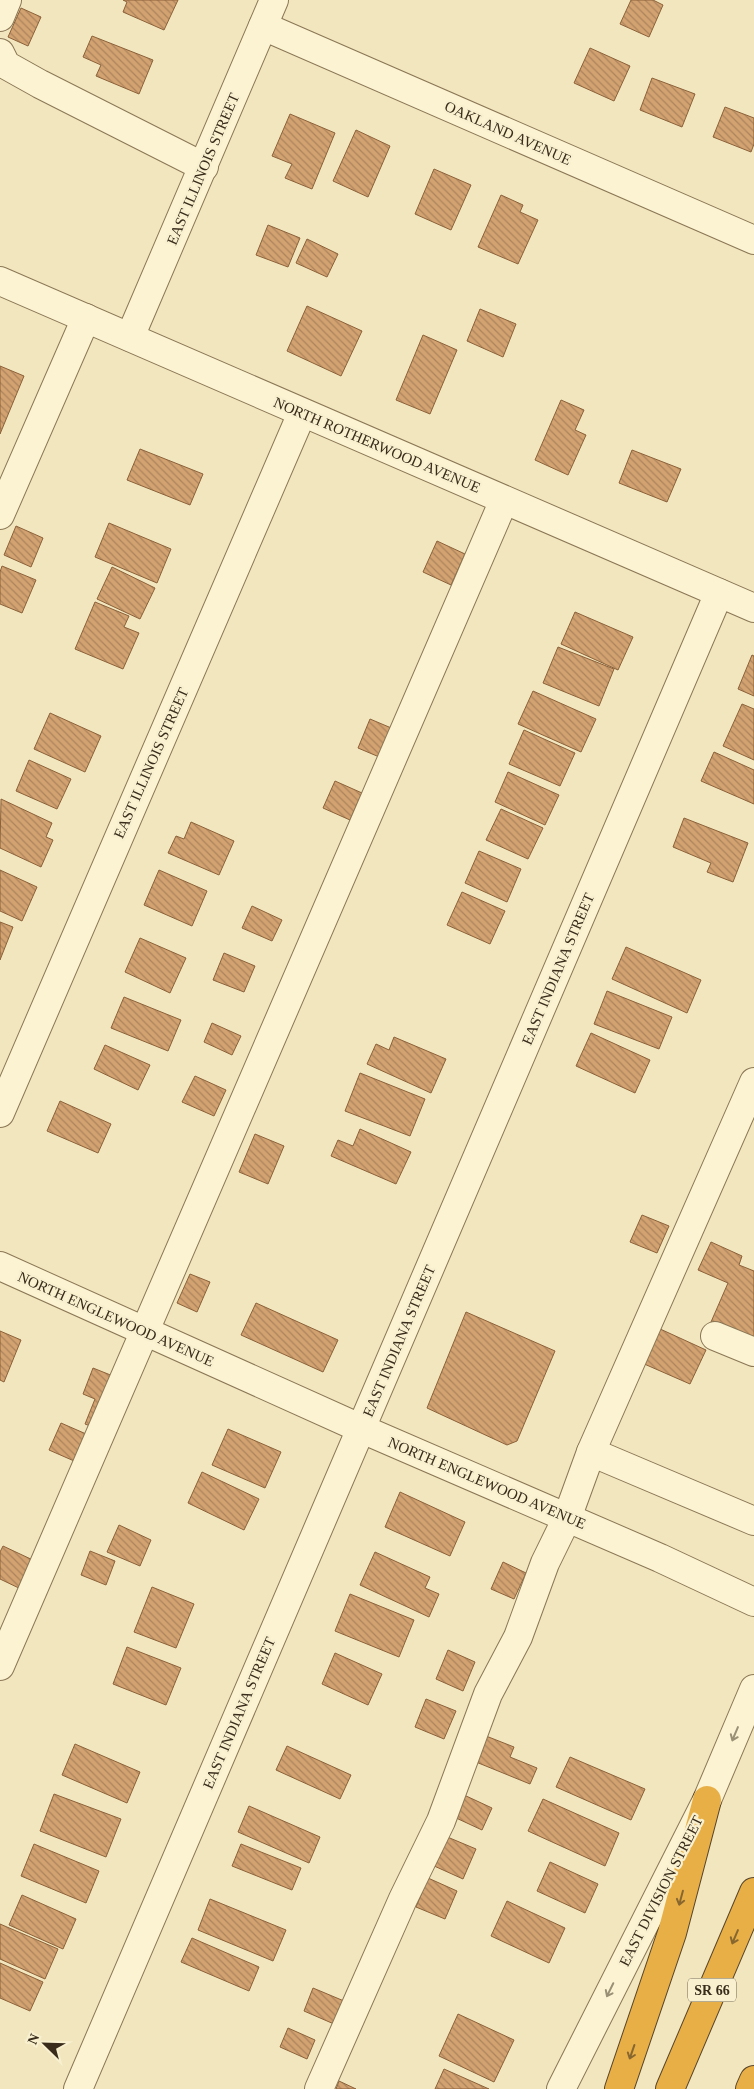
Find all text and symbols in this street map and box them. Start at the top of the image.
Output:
street label: EAST ILLINOIS STREET [164,91,242,247]
street label: OAKLAND AVENUE [442,98,574,168]
street label: NORTH ROTHERWOOD AVENUE [271,394,483,496]
street label: EAST ILLINOIS STREET [111,685,191,841]
street label: EAST INDIANA STREET [519,891,597,1047]
street label: EAST INDIANA STREET [360,1263,438,1419]
street label: NORTH ENGLEWOOD AVENUE [15,1268,217,1370]
street label: NORTH ENGLEWOOD AVENUE [386,1434,588,1532]
street label: EAST INDIANA STREET [200,1635,278,1791]
one-way arrow [730,1726,739,1741]
street label: EAST DIVISION STREET [616,1813,706,1969]
one-way arrow [676,1889,685,1905]
one-way arrow [729,1929,739,1944]
road number: SR 66 [688,1978,736,2002]
one-way arrow [605,1982,614,1997]
north arrow [20,2019,70,2069]
text: N [25,2032,42,2047]
one-way arrow [627,2044,636,2060]

